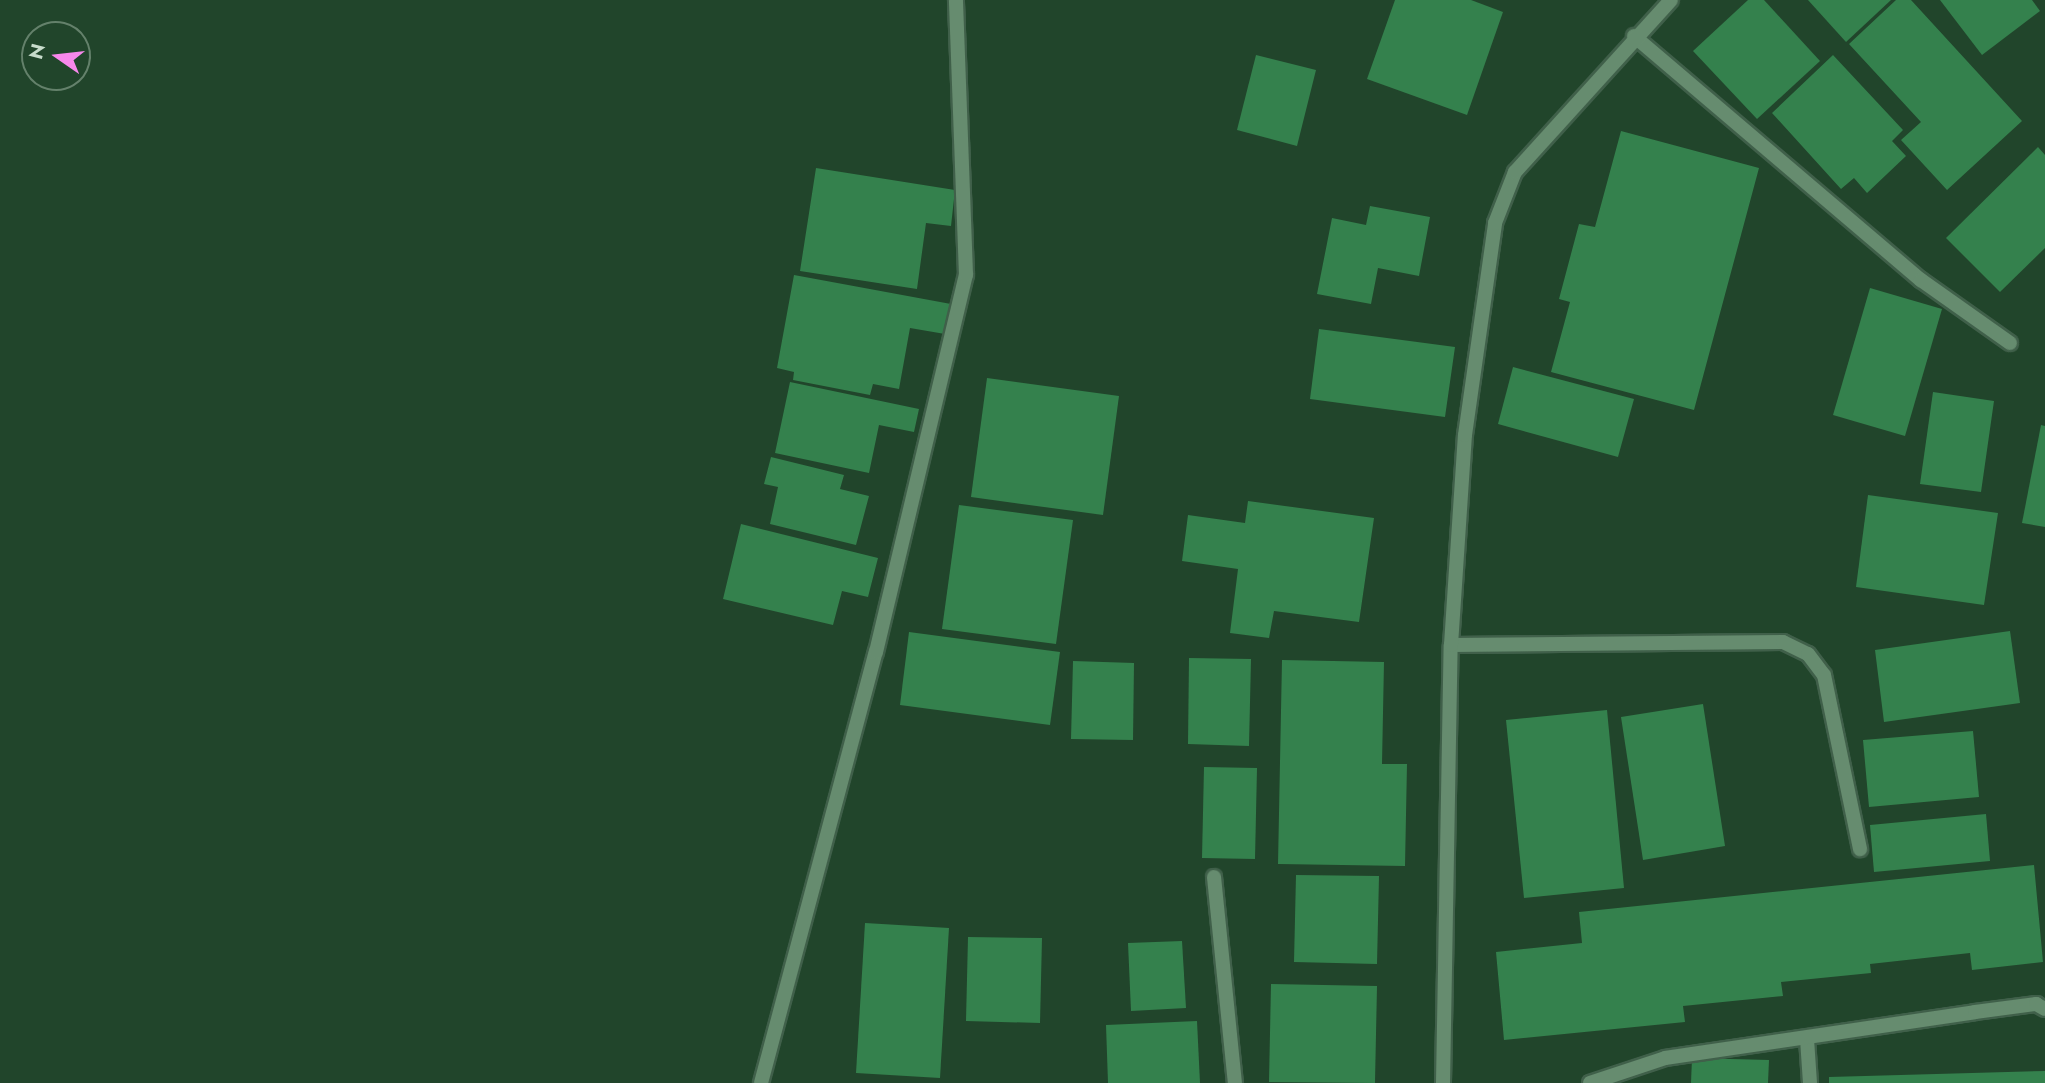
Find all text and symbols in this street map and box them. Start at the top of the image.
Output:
north arrow [21,21,91,91]
text: N [22,41,52,62]

